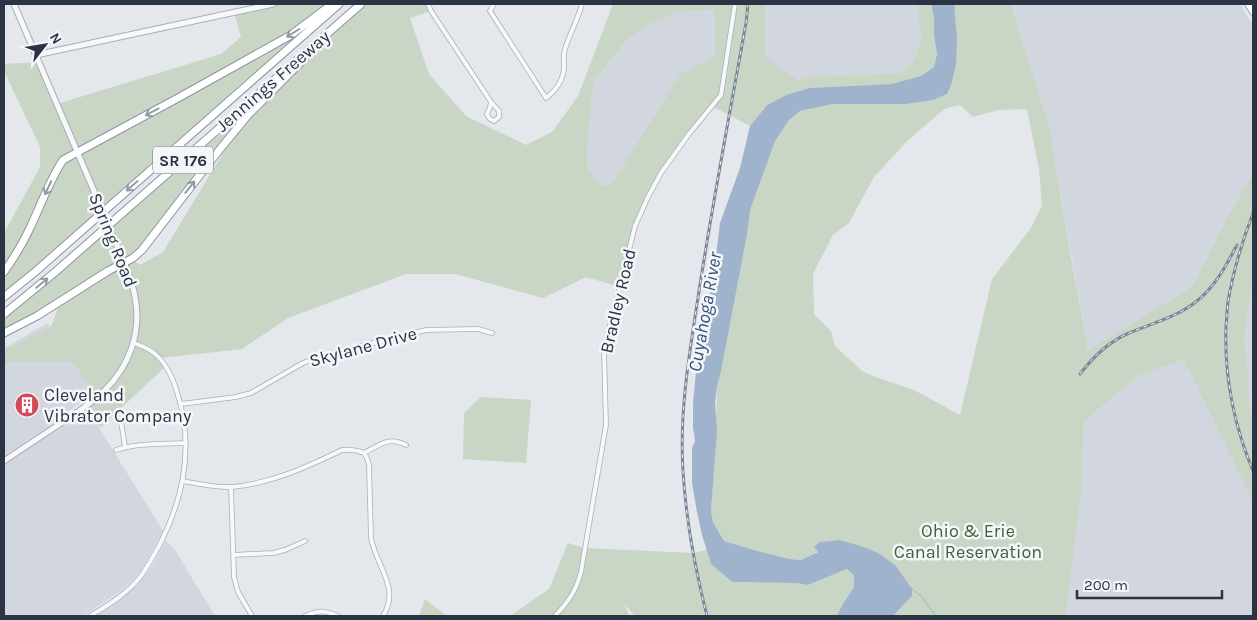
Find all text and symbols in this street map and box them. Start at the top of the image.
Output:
north arrow [20,20,70,70]
street label: Jennings Freeway [211,25,335,137]
one-way arrow [287,28,301,38]
text: N [46,30,66,47]
one-way arrow [145,108,159,118]
road number: SR 176 [153,146,213,174]
one-way arrow [43,180,52,195]
one-way arrow [125,181,138,192]
one-way arrow [185,181,196,194]
street label: Spring Road [84,190,142,290]
street label: Bradley Road [595,247,641,355]
water label: Cuyahoga River [684,249,727,374]
one-way arrow [35,278,48,289]
street label: Skylane Drive [307,322,419,372]
place label: Cleveland Vibrator Company [44,384,192,427]
building icon: Cleveland Vibrator Company [14,392,40,418]
park label: Ohio & Erie Canal Reservation [894,520,1042,563]
scale bar [1077,568,1222,600]
text: 200 m [1084,576,1128,594]

